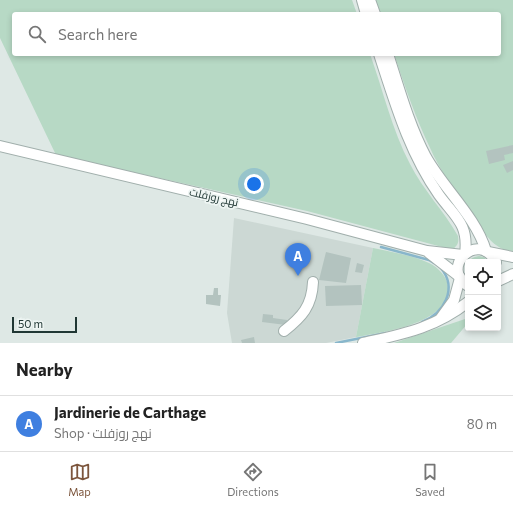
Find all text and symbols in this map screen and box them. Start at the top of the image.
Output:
search box [12,12,501,56]
icon: search [26,23,48,45]
text: Search here [58,25,137,43]
your location [244,174,264,194]
street label: نهج روزفلت [188,185,240,210]
pin: A [285,243,311,276]
map controls [465,259,501,331]
button: locate [465,259,501,295]
button: layers [465,295,501,331]
scale bar [12,315,77,334]
text: 50 m [18,317,43,330]
text: Nearby [16,359,73,380]
text: Jardinerie de Carthage [54,403,206,421]
text: A [24,416,34,432]
text: 80 m [467,416,497,432]
text: Shop · نهج روزفلت [54,425,152,441]
tab: Map [68,461,91,498]
tab: Directions [227,461,279,498]
tab: Saved [415,461,445,498]

